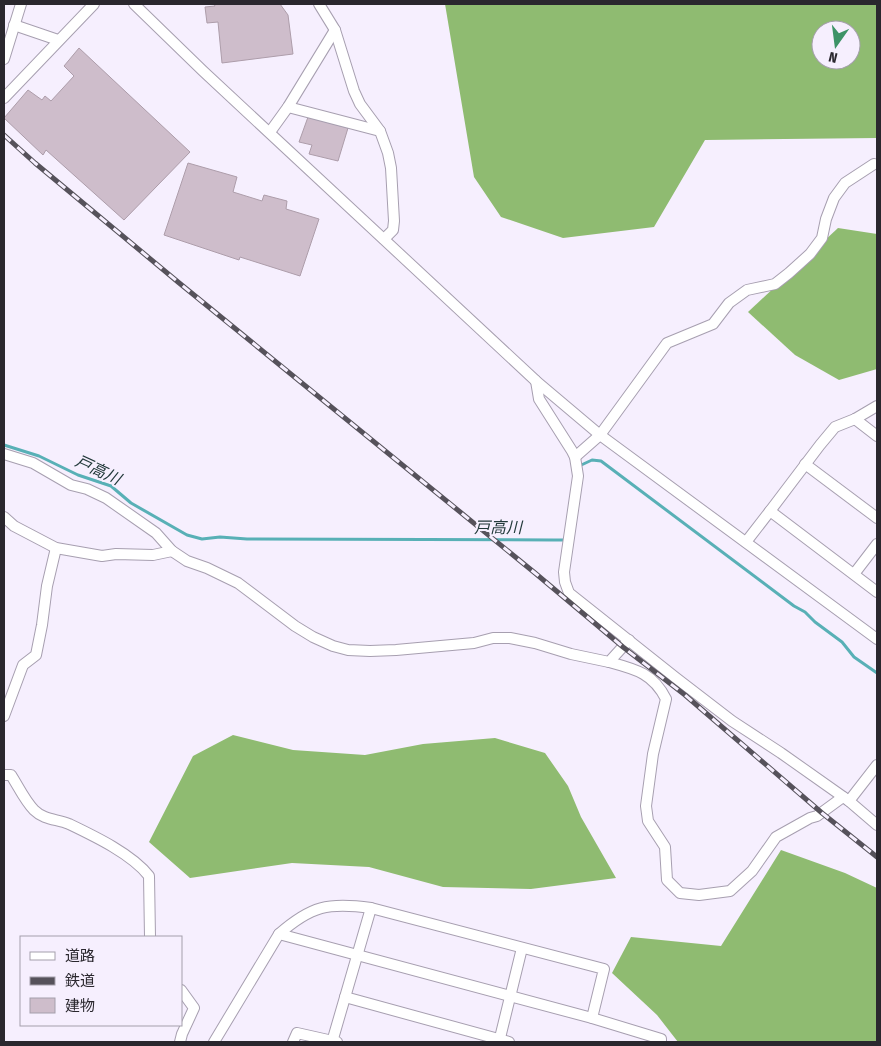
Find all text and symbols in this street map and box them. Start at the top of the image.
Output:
north arrow [811,20,861,70]
text: N [827,48,839,66]
water label: 戸高川 [72,451,126,490]
water label: 戸高川 [474,518,524,537]
legend [20,936,182,1026]
text: 道路 [65,947,95,965]
text: 鉄道 [65,972,95,990]
text: 建物 [65,997,95,1015]

